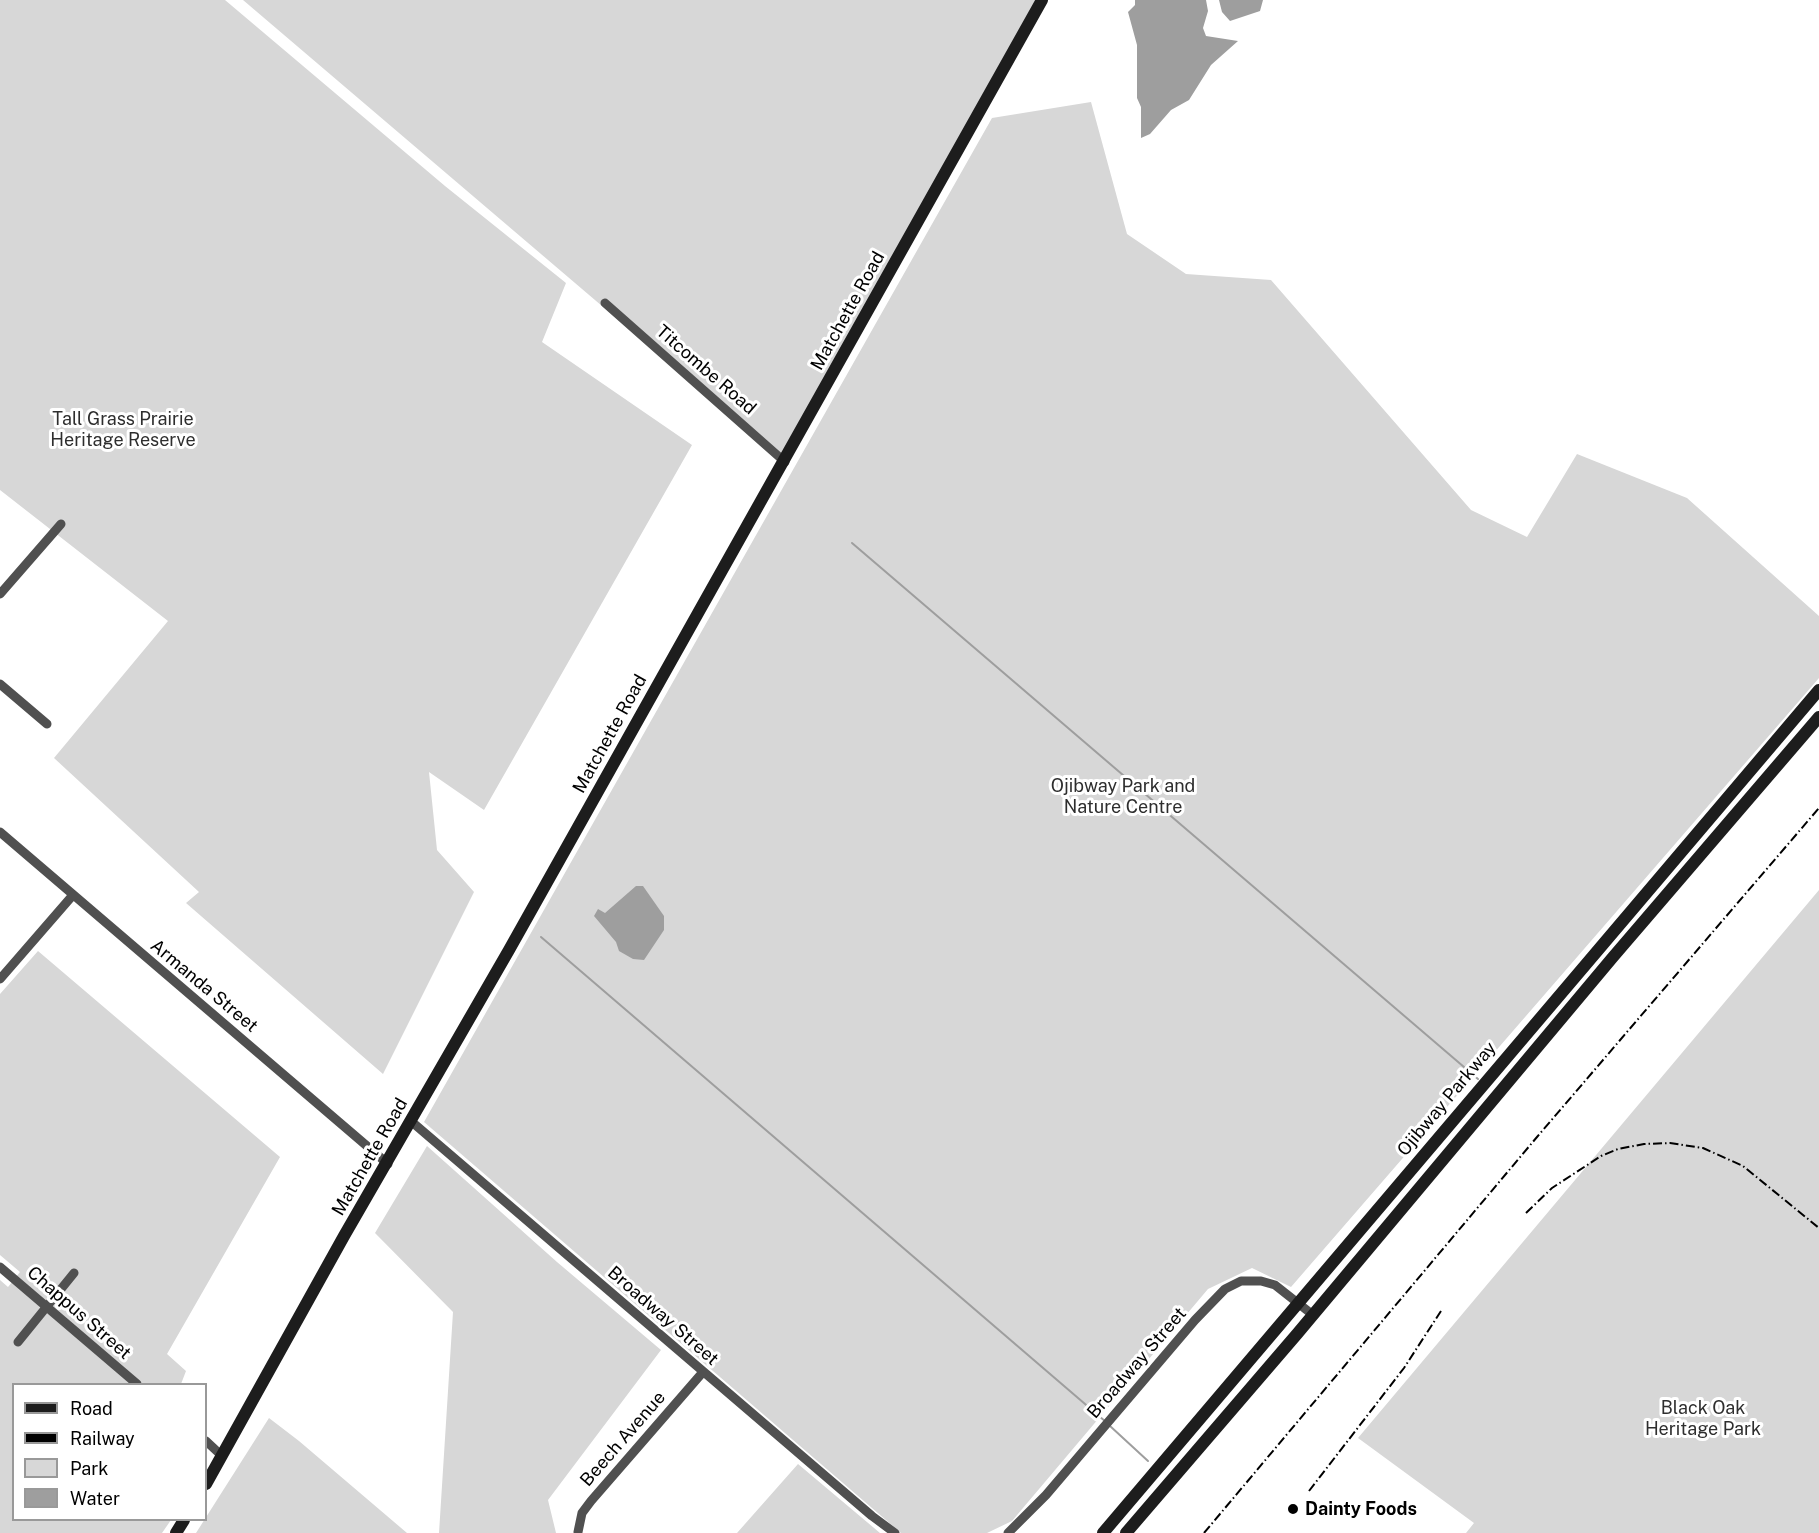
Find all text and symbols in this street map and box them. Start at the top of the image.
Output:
street label: Matchette Road [807,248,889,374]
street label: Titcombe Road [652,321,760,419]
park label: Tall Grass Prairie Heritage Reserve [50,408,196,450]
street label: Matchette Road [569,671,651,797]
park label: Ojibway Park and Nature Centre [1051,775,1195,818]
street label: Armanda Street [146,935,262,1037]
street label: Ojibway Parkway [1393,1037,1501,1161]
street label: Matchette Road [328,1094,412,1220]
street label: Chappus Street [23,1262,135,1364]
street label: Broadway Street [603,1262,723,1370]
street label: Broadway Street [1083,1303,1191,1423]
legend [12,1383,207,1521]
street label: Beech Avenue [576,1387,670,1491]
park label: Black Oak Heritage Park [1645,1397,1761,1440]
text: Road [70,1398,113,1419]
text: Railway [70,1428,135,1449]
text: Park [70,1458,108,1479]
text: Water [70,1488,120,1509]
place label: Dainty Foods [1305,1498,1417,1520]
marker: Dainty Foods [1286,1502,1300,1516]

